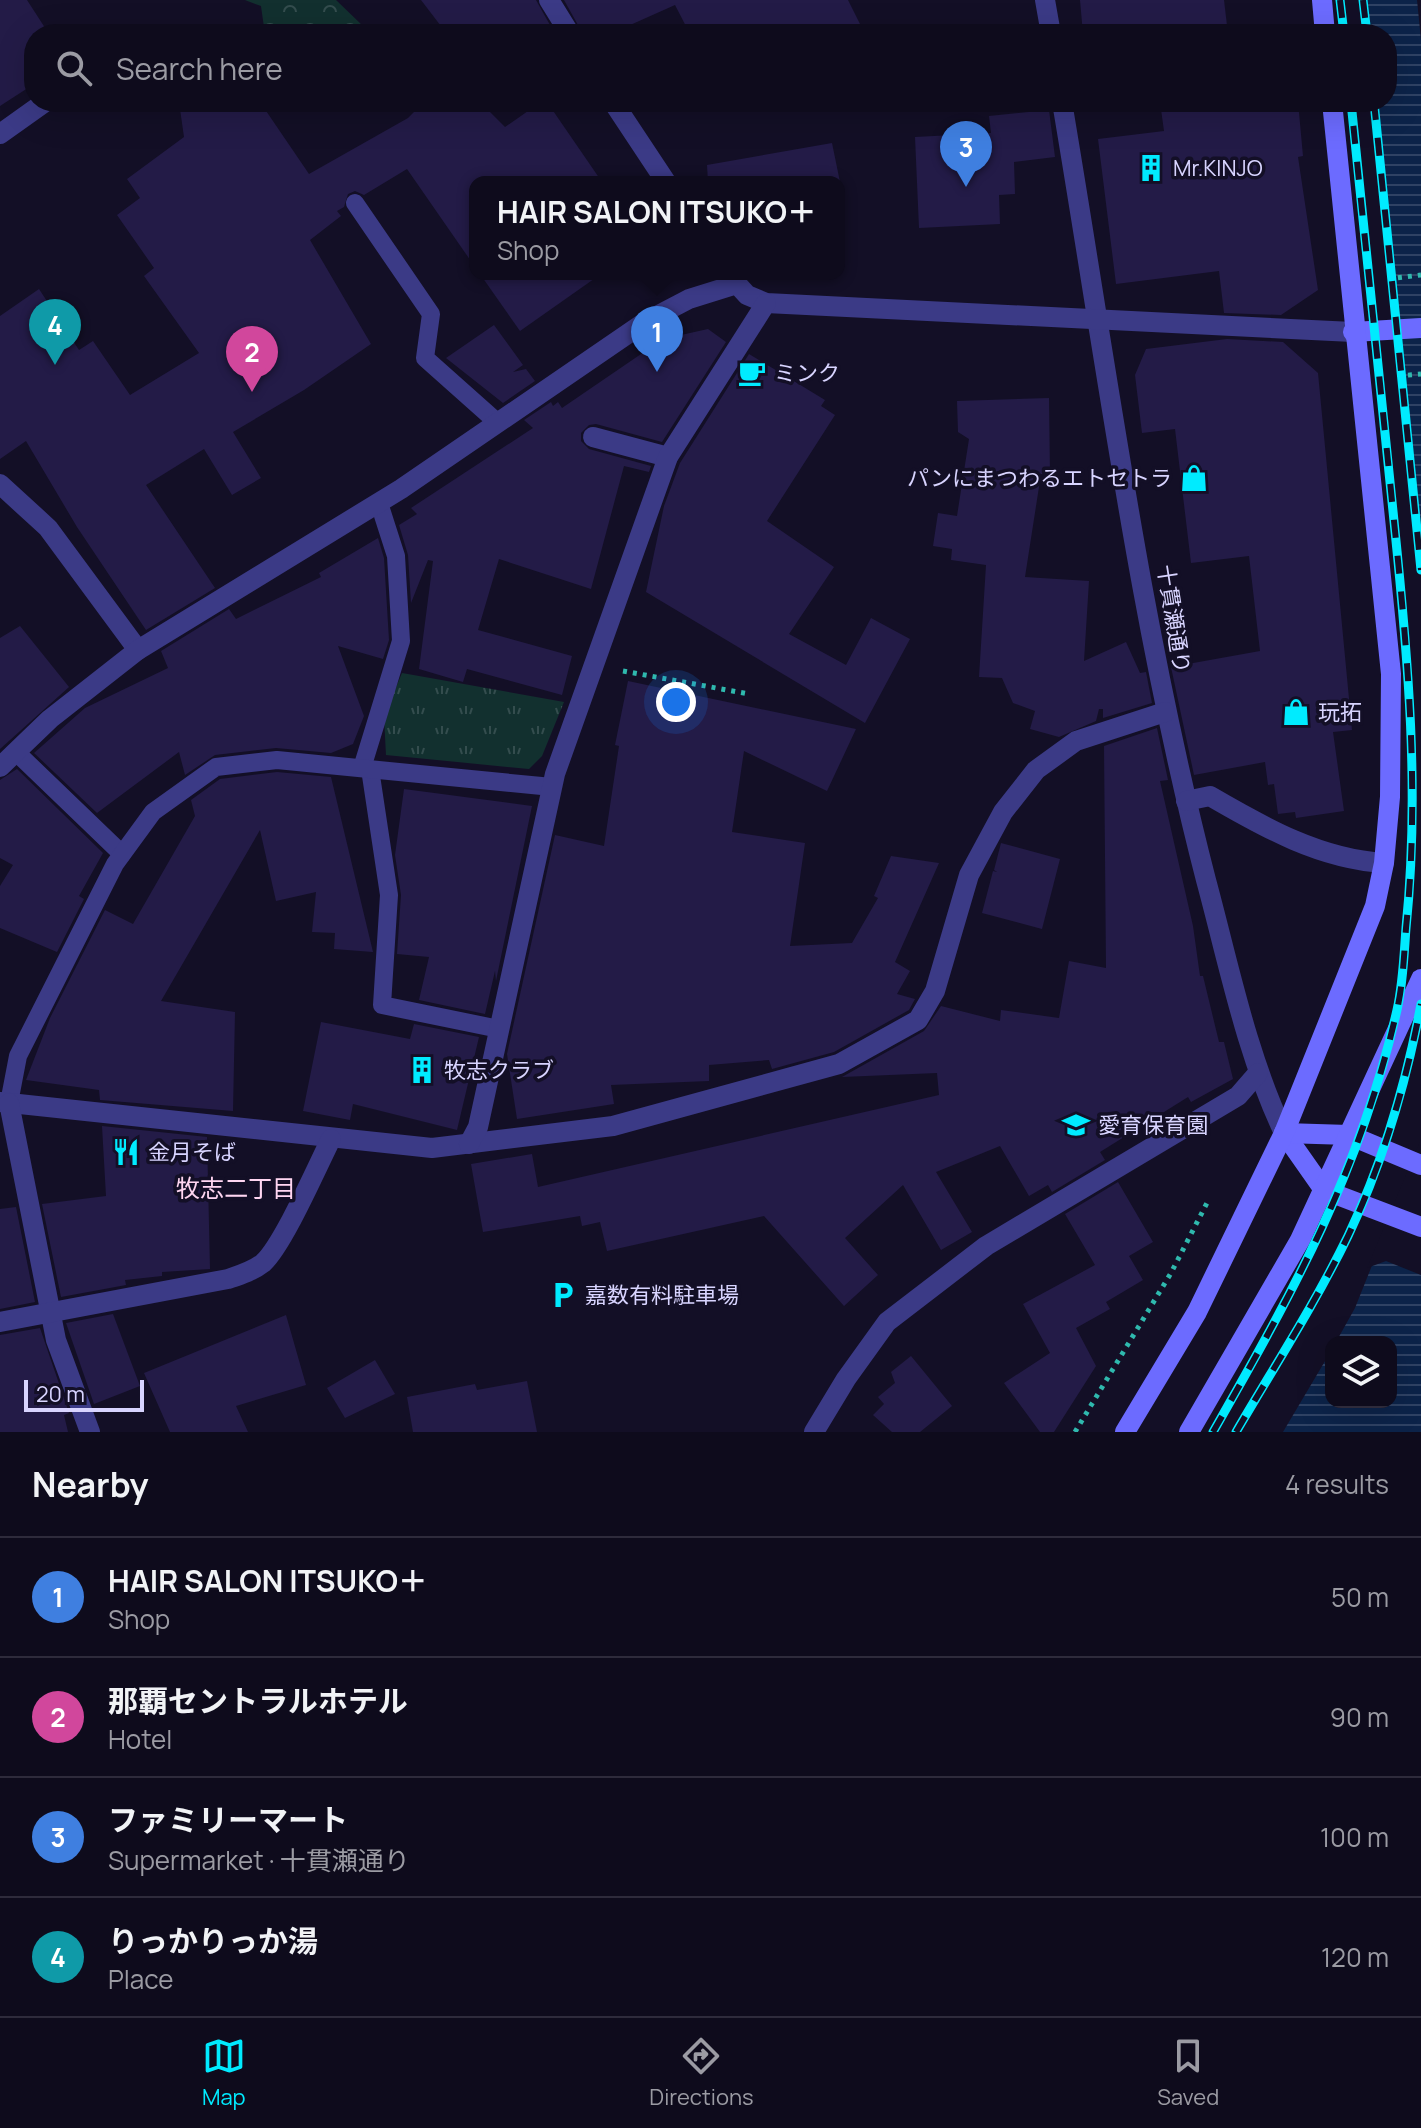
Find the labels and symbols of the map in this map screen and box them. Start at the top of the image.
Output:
pin: 3 [940,121,992,187]
building icon: Mr.KINJO [1136,153,1166,183]
place label: Mr.KINJO [1173,153,1263,183]
pin: 4 [29,299,81,365]
pin: 1 [631,306,683,372]
pin: 2 [226,326,278,392]
cafe icon: ミンク [737,358,767,388]
place label: ミンク [774,358,840,388]
place label: パンにまつわるエトセトラ [907,463,1172,493]
shop icon: パンにまつわるエトセトラ [1179,463,1209,493]
street label: 十貫瀬通り [1151,562,1197,676]
your location [656,682,696,722]
shop icon: 玩拓 [1281,697,1311,727]
place label: 玩拓 [1318,697,1362,727]
building icon: 牧志クラブ [407,1055,437,1085]
place label: 牧志クラブ [444,1055,554,1085]
school or university icon: 愛育保育園 [1061,1110,1091,1140]
place label: 愛育保育園 [1098,1110,1208,1140]
restaurant icon: 金月そば [111,1137,141,1167]
place label: 金月そば [148,1137,236,1167]
district label: 牧志二丁目 [176,1171,296,1204]
parking icon: 嘉数有料駐車場 [548,1280,578,1310]
place label: 嘉数有料駐車場 [585,1280,739,1310]
scale bar [24,1376,144,1412]

